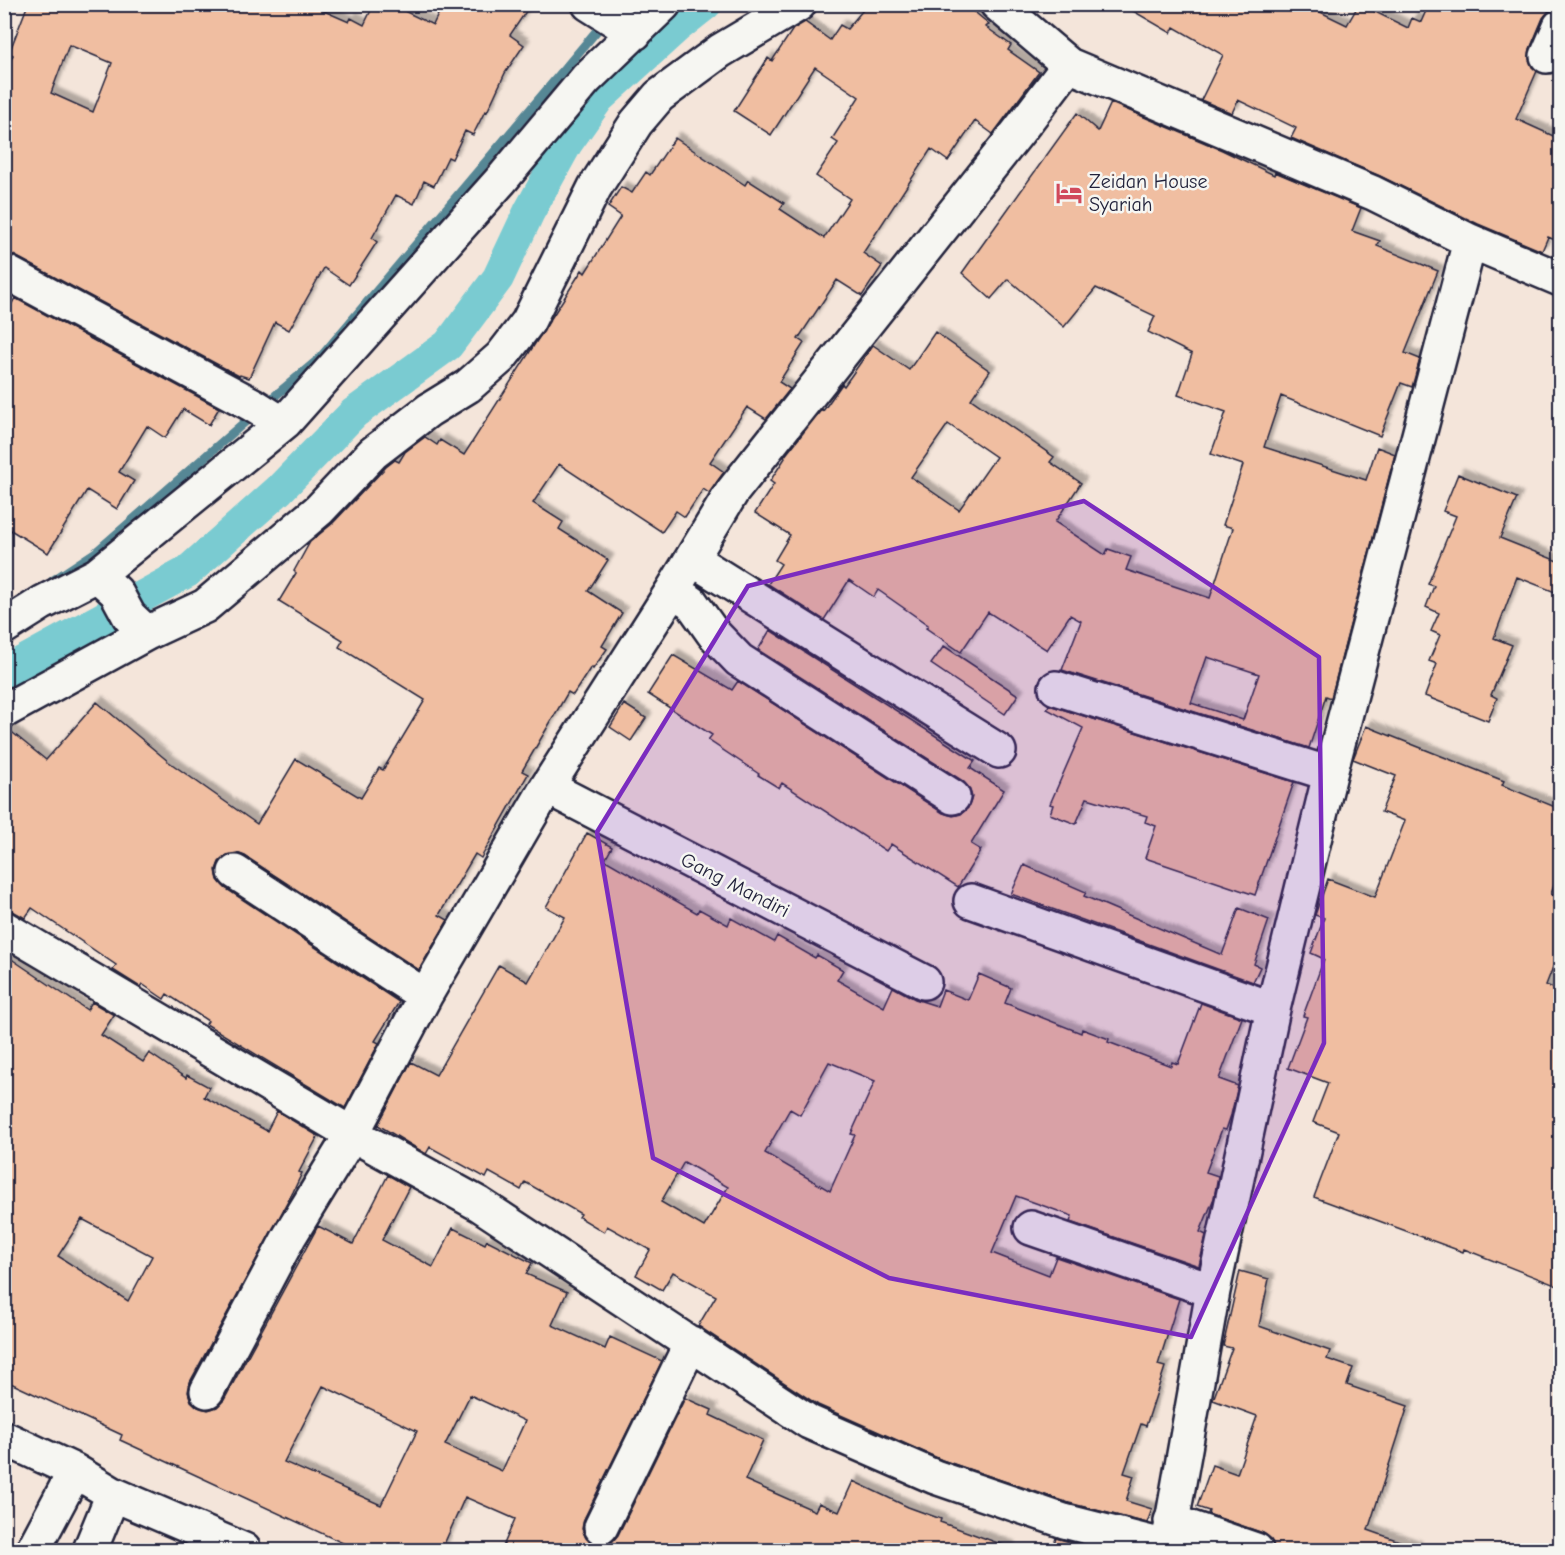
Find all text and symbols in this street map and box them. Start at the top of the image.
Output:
place label: Zeidan House Syariah [1089,170,1207,216]
hotel icon: Zeidan House Syariah [1054,178,1084,208]
street label: Gang Mandiri [677,848,793,922]

